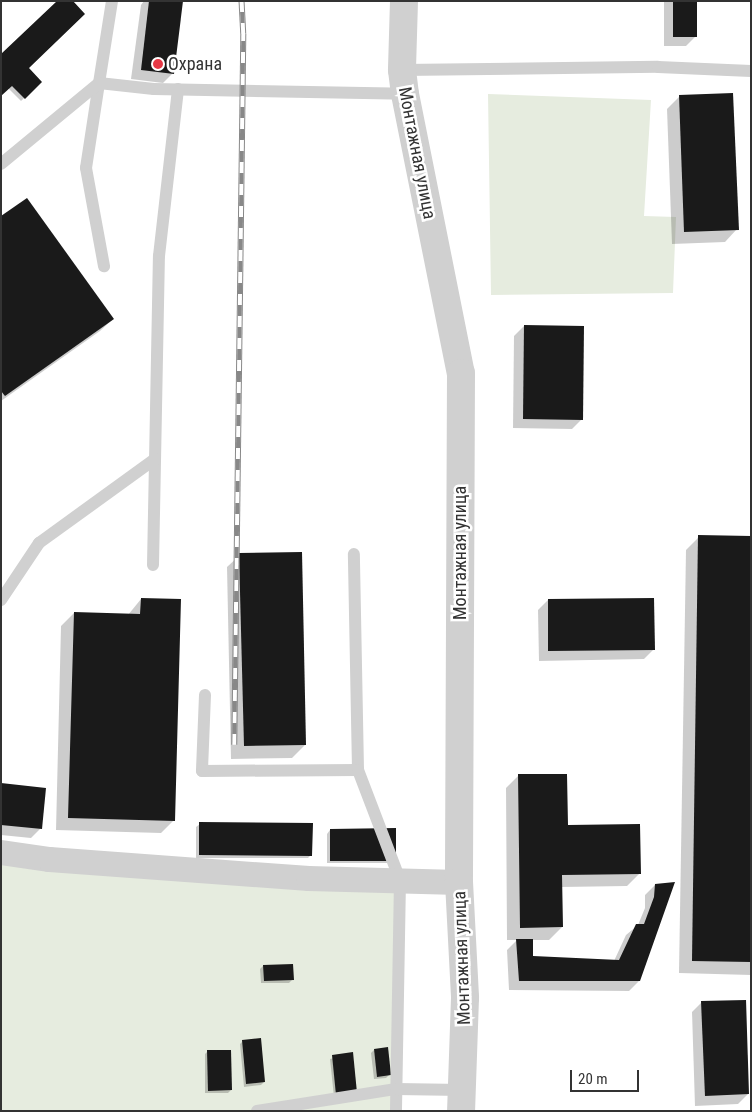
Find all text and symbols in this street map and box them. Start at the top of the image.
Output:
place label: Охрана [168,53,222,75]
marker: Охрана [152,58,164,70]
street label: Монтажная улица [394,85,440,221]
street label: Монтажная улица [449,486,471,620]
street label: Монтажная улица [449,891,475,1025]
scale bar [572,1060,641,1092]
text: 20 m [578,1070,608,1088]

